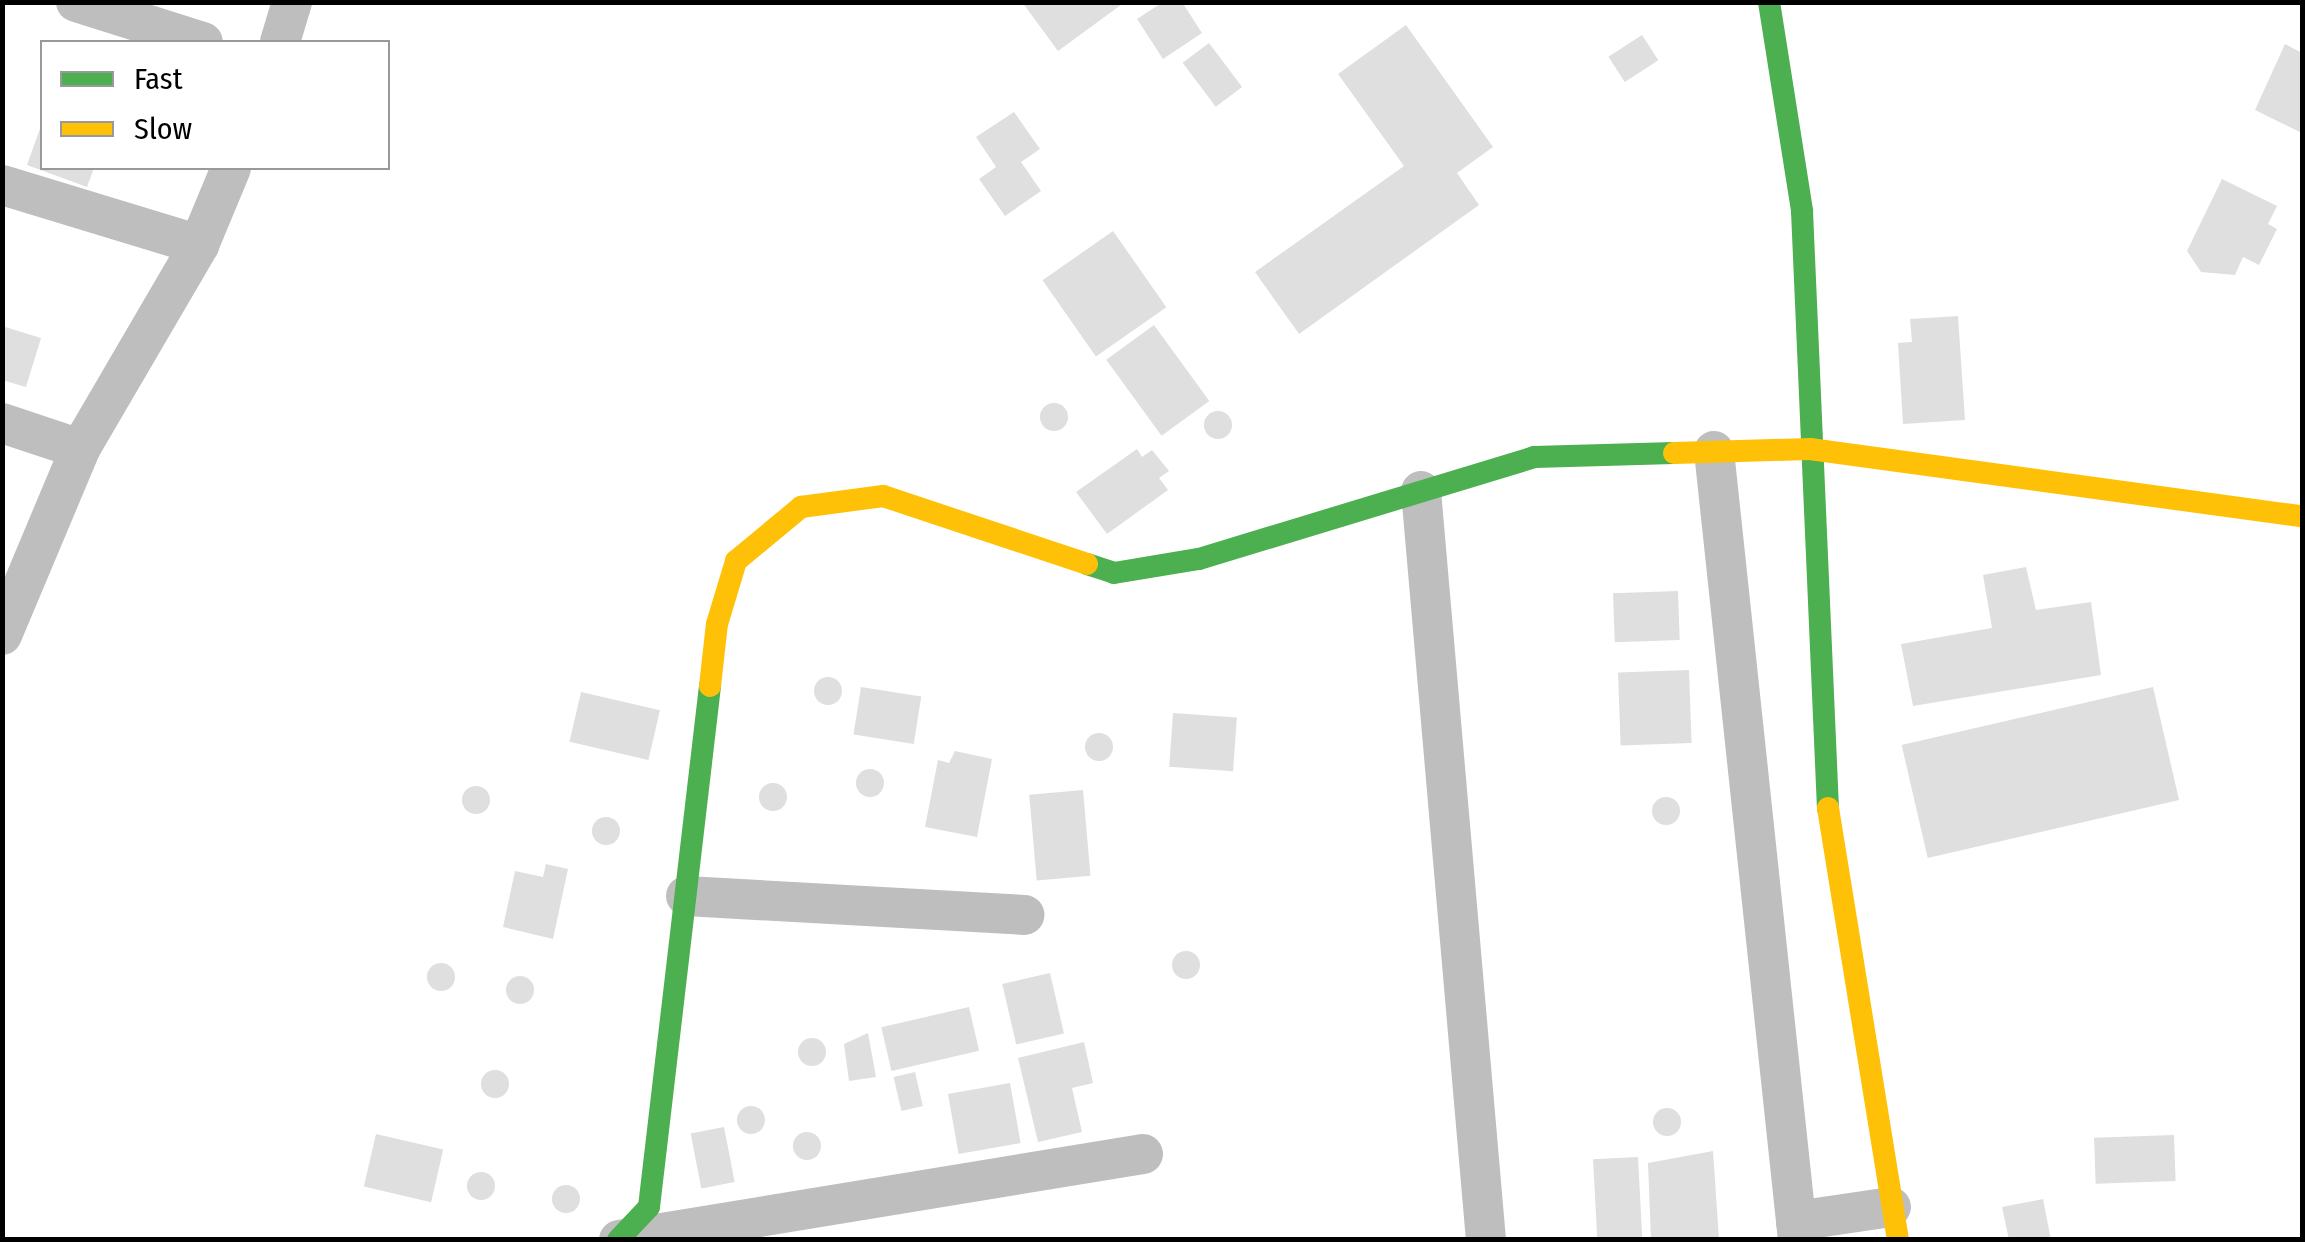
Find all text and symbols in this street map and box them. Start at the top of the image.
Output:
legend [40,40,390,170]
text: Fast [134,61,182,97]
text: Slow [134,111,192,147]

